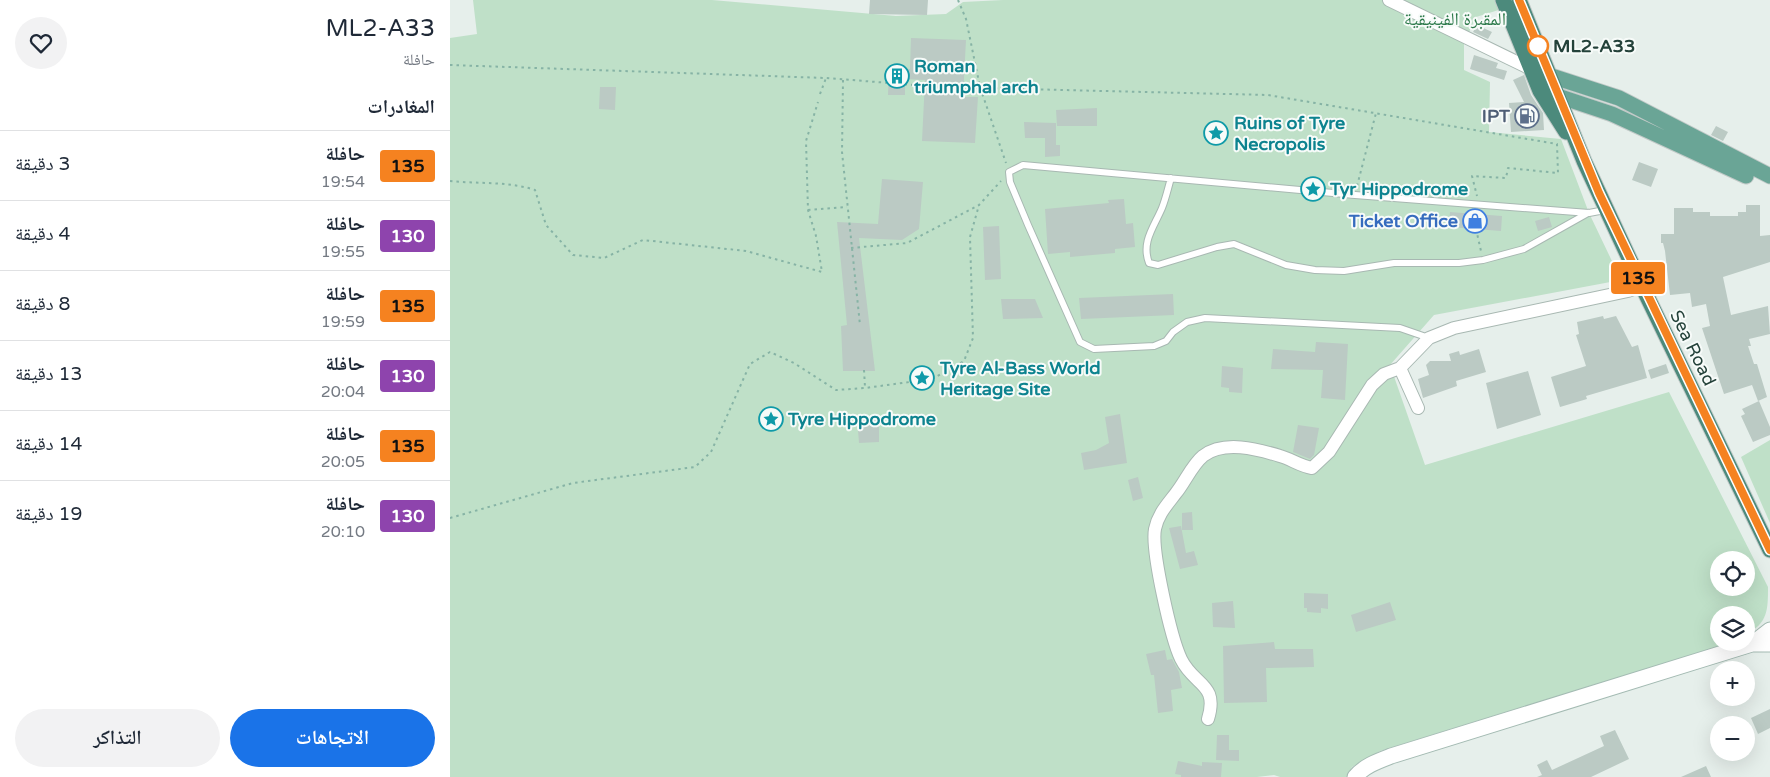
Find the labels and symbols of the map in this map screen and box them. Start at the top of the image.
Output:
park label: المقبرة الفينيقية [1404,8,1506,30]
marker: ML2-A33 [1527,35,1549,57]
place label: ML2-A33 [1553,35,1635,57]
place label: Roman triumphal arch [914,55,1039,98]
building icon: Roman triumphal arch [884,63,910,89]
fuel station icon: IPT [1514,103,1540,129]
place label: IPT [1482,105,1511,127]
place label: Ruins of Tyre Necropolis [1234,112,1345,155]
place icon: Ruins of Tyre Necropolis [1203,120,1229,146]
place icon: Tyr Hippodrome [1300,176,1326,202]
place label: Tyr Hippodrome [1329,178,1468,200]
shop icon: Ticket Office [1462,208,1488,234]
place label: Ticket Office [1348,210,1458,232]
line badge: 135 [1609,262,1667,294]
street label: Sea Road [1665,307,1721,389]
place label: Tyre Al-Bass World Heritage Site [939,357,1101,400]
place icon: Tyre Al-Bass World Heritage Site [909,365,935,391]
place icon: Tyre Hippodrome [758,406,784,432]
place label: Tyre Hippodrome [787,408,936,430]

